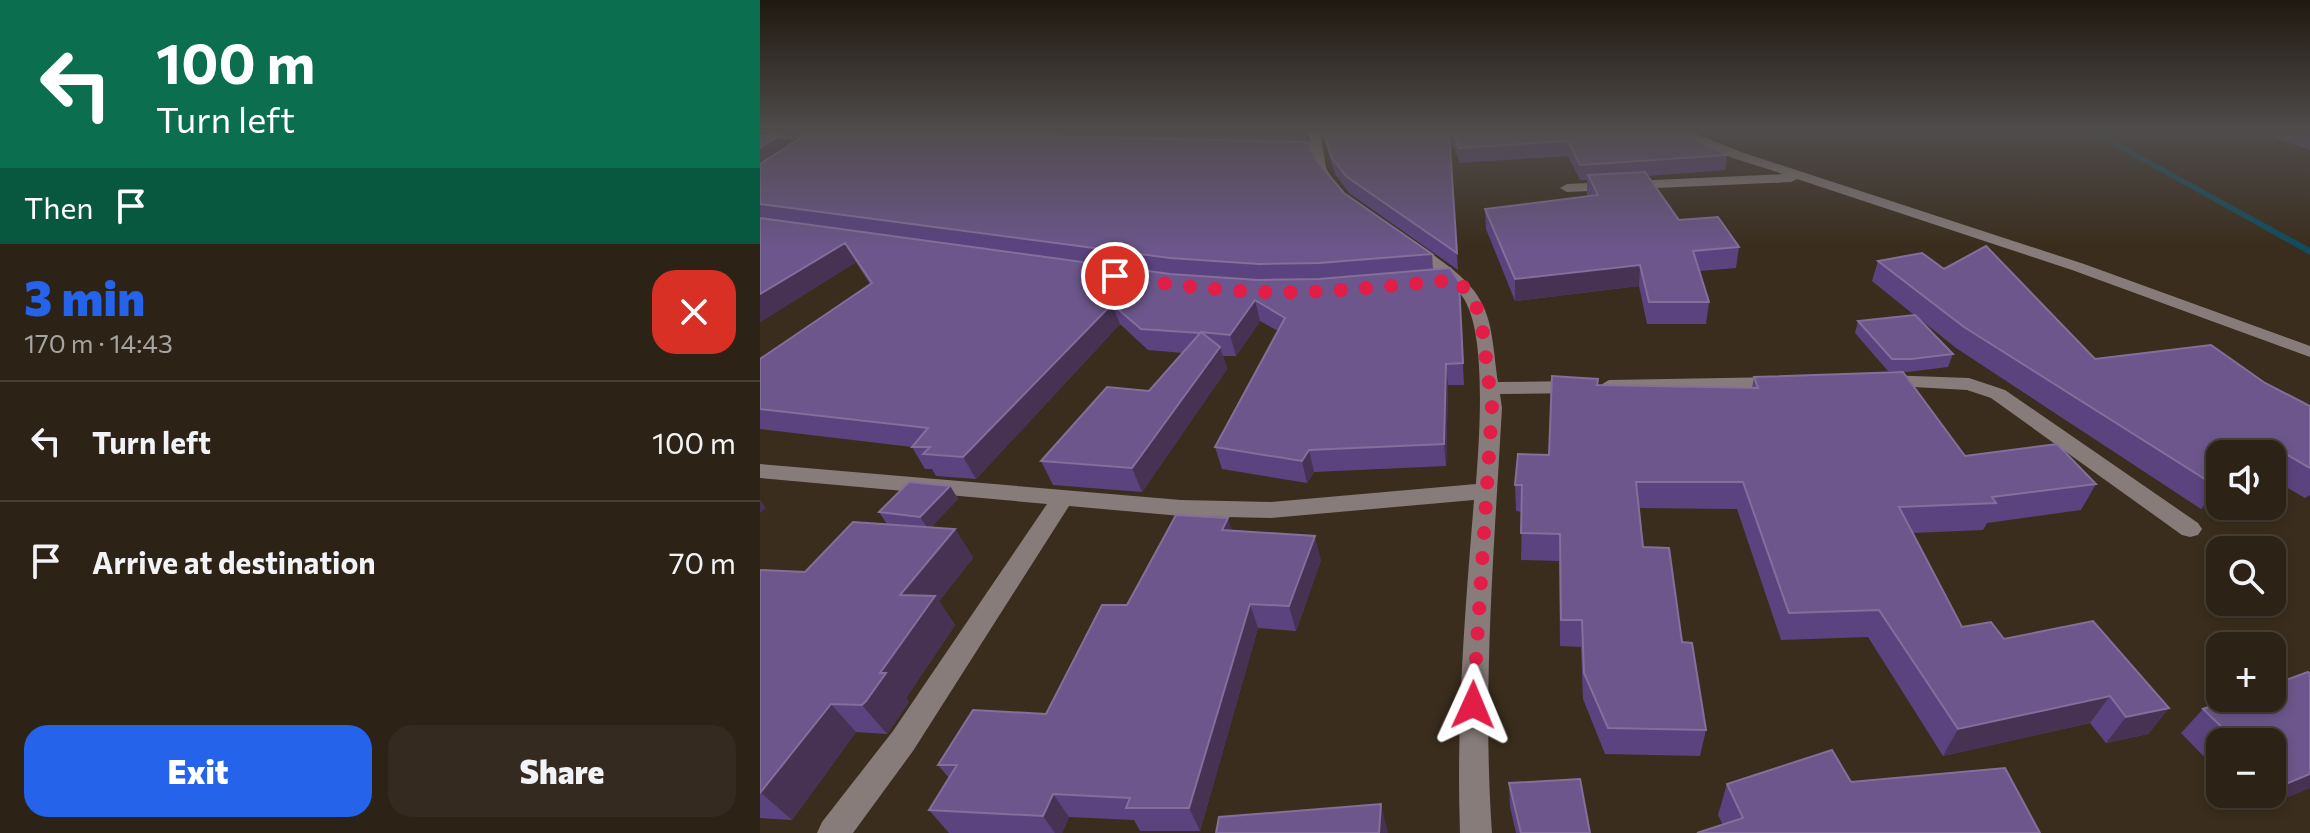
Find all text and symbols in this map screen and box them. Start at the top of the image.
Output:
text: 100 m [156,27,315,96]
icon: left [24,32,128,136]
text: Turn left [156,96,295,140]
icon: arrive [109,184,153,228]
text: Then [24,188,93,225]
pin [1081,242,1149,310]
icon: arrive [1093,254,1137,298]
text: 3 min [24,267,145,326]
button: close [652,270,736,354]
text: 170 m · 14:43 [24,327,173,358]
icon: left [24,419,68,463]
text: Turn left [92,423,211,460]
text: 100 m [652,423,736,460]
map controls [2206,440,2286,808]
button: sound [2206,440,2286,520]
button: search [2206,536,2286,616]
icon: arrive [24,539,68,583]
text: Arrive at destination [92,543,376,580]
text: 70 m [669,543,736,580]
button: + [2206,632,2286,712]
position arrow [1431,663,1515,747]
button: Exit [24,725,372,817]
button: Share [388,725,736,817]
button: − [2206,728,2286,808]

